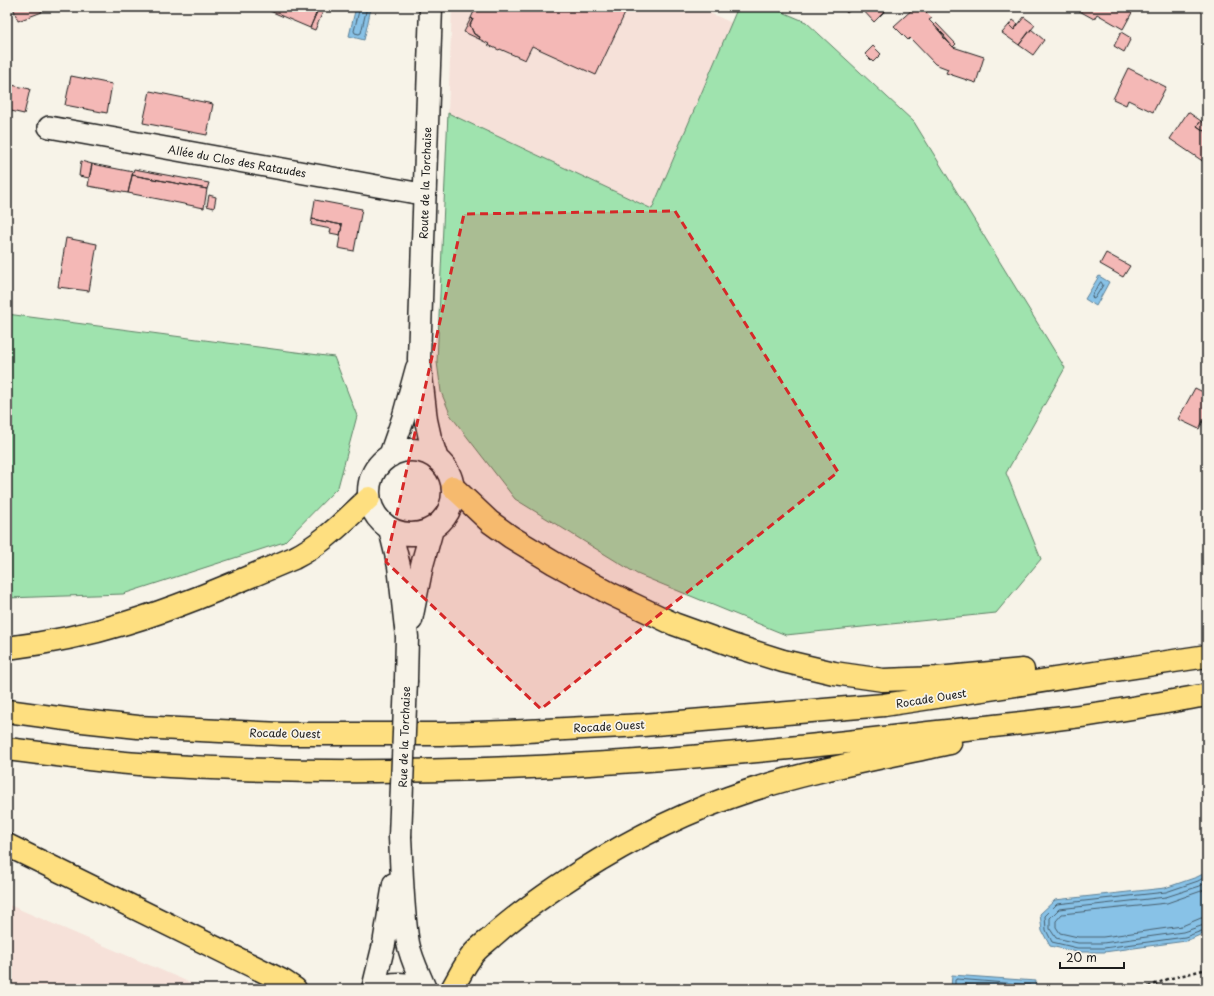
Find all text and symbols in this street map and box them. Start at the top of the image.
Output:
street label: Route de la Torchaise [415,126,435,239]
street label: Allée du Clos des Rataudes [166,140,308,182]
street label: Rocade Ouest [894,684,968,712]
street label: Rue de la Torchaise [394,686,414,788]
street label: Rocade Ouest [573,716,646,736]
street label: Rocade Ouest [249,724,321,742]
scale bar [1060,944,1124,970]
text: 20 m [1066,948,1097,966]

